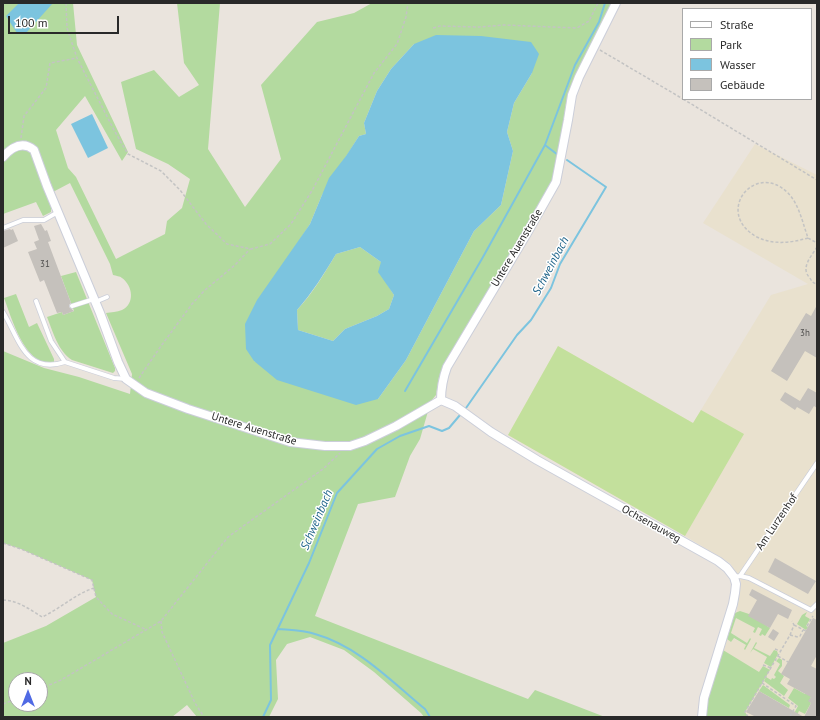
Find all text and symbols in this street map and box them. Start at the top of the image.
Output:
scale bar [10,8,121,34]
legend [682,8,812,100]
text: 100 m [15,15,48,30]
text: Straße [720,17,754,32]
text: Park [720,37,742,52]
text: Wasser [720,57,756,72]
text: Gebäude [720,77,765,92]
street label: Untere Auenstraße [489,207,545,289]
water label: Schweinbach [530,234,572,298]
house number: 31 [40,259,50,269]
house number: 3h [800,328,810,338]
street label: Untere Auenstraße [210,410,298,448]
water label: Schweinbach [298,488,336,552]
street label: Am Lurzenhof [753,491,801,553]
street label: Ochsenauweg [619,502,683,546]
north arrow [8,672,48,712]
text: N [24,674,32,688]

